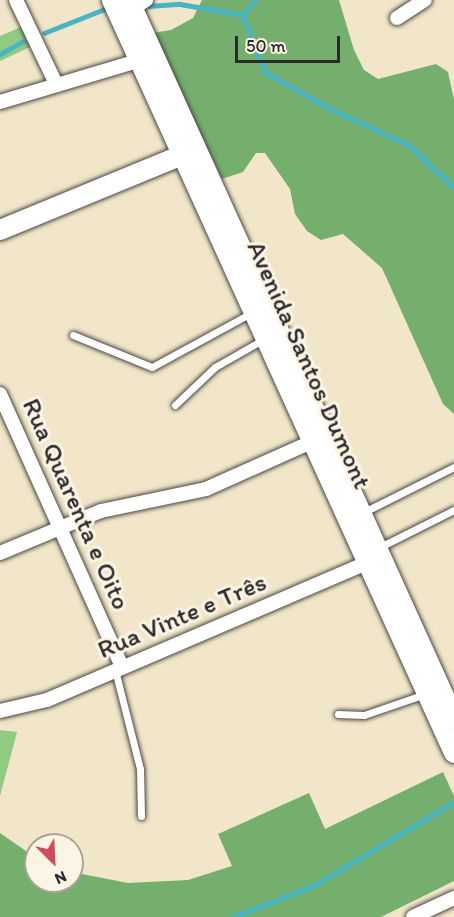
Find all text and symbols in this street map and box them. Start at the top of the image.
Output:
scale bar [238,24,343,62]
text: 50 m [246,35,286,57]
street label: Avenida Santos Dumont [240,236,378,494]
street label: Rua Quarenta e Oito [16,394,136,614]
street label: Rua Vinte e Três [94,567,270,665]
north arrow [24,833,84,893]
text: N [52,867,70,889]

